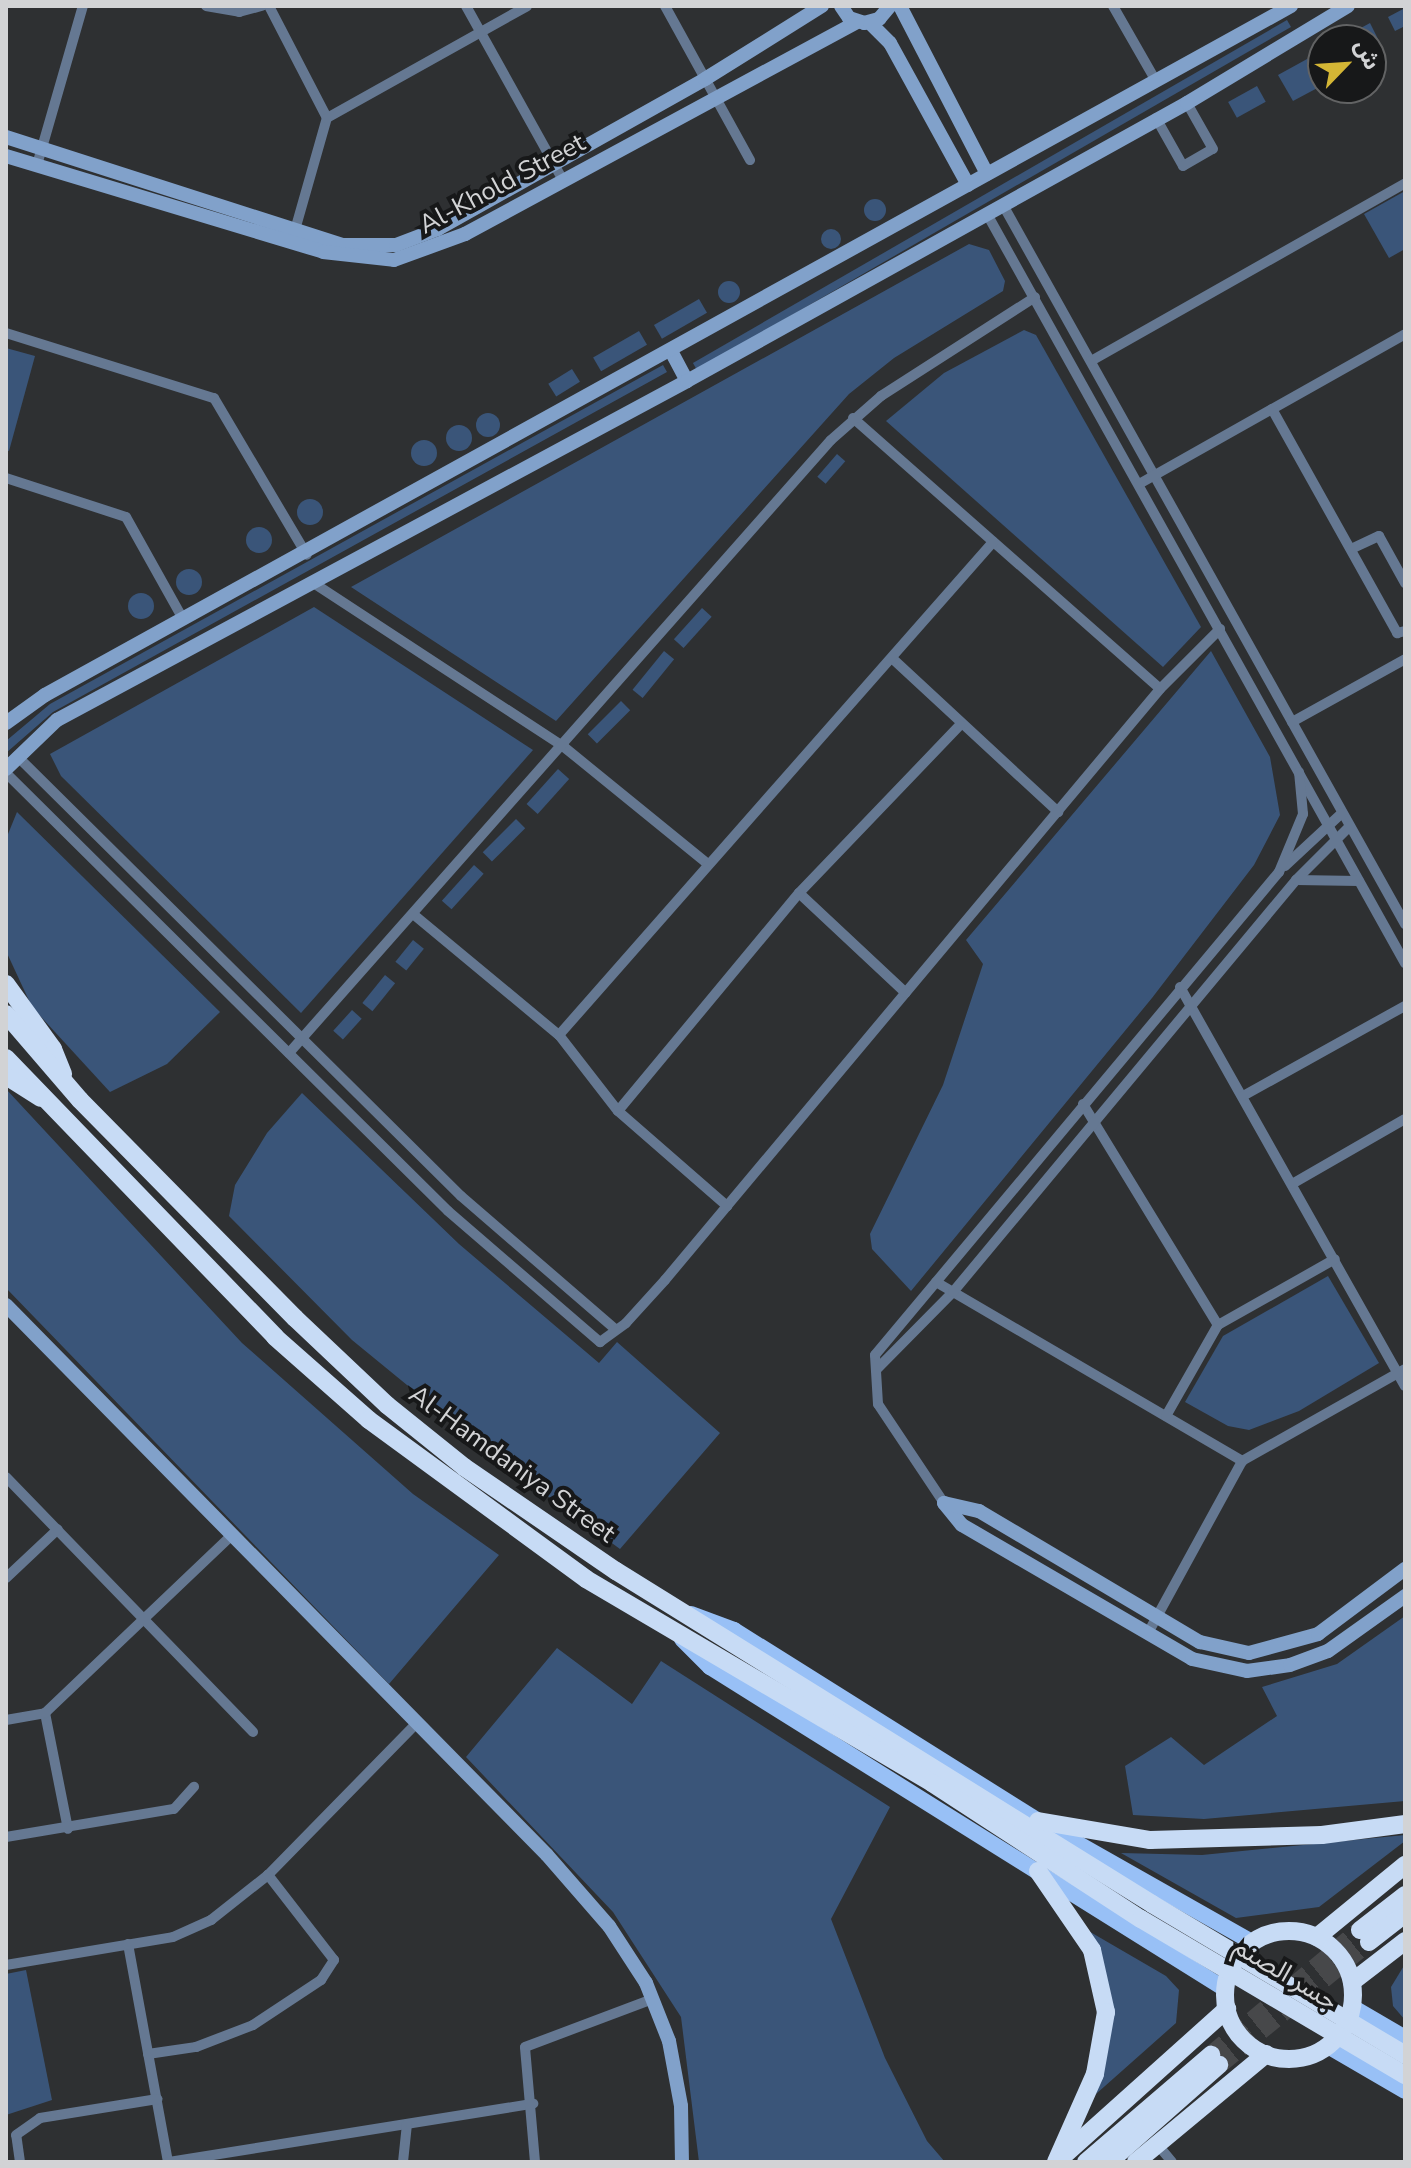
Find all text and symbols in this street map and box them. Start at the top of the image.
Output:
north arrow [1307,24,1387,104]
text: ش [1347,35,1387,75]
street label: Al-Khold Street [414,127,590,241]
street label: Al-Hamdaniya Street [403,1379,621,1549]
street label: جسر الصنم [1228,1931,1344,2017]

